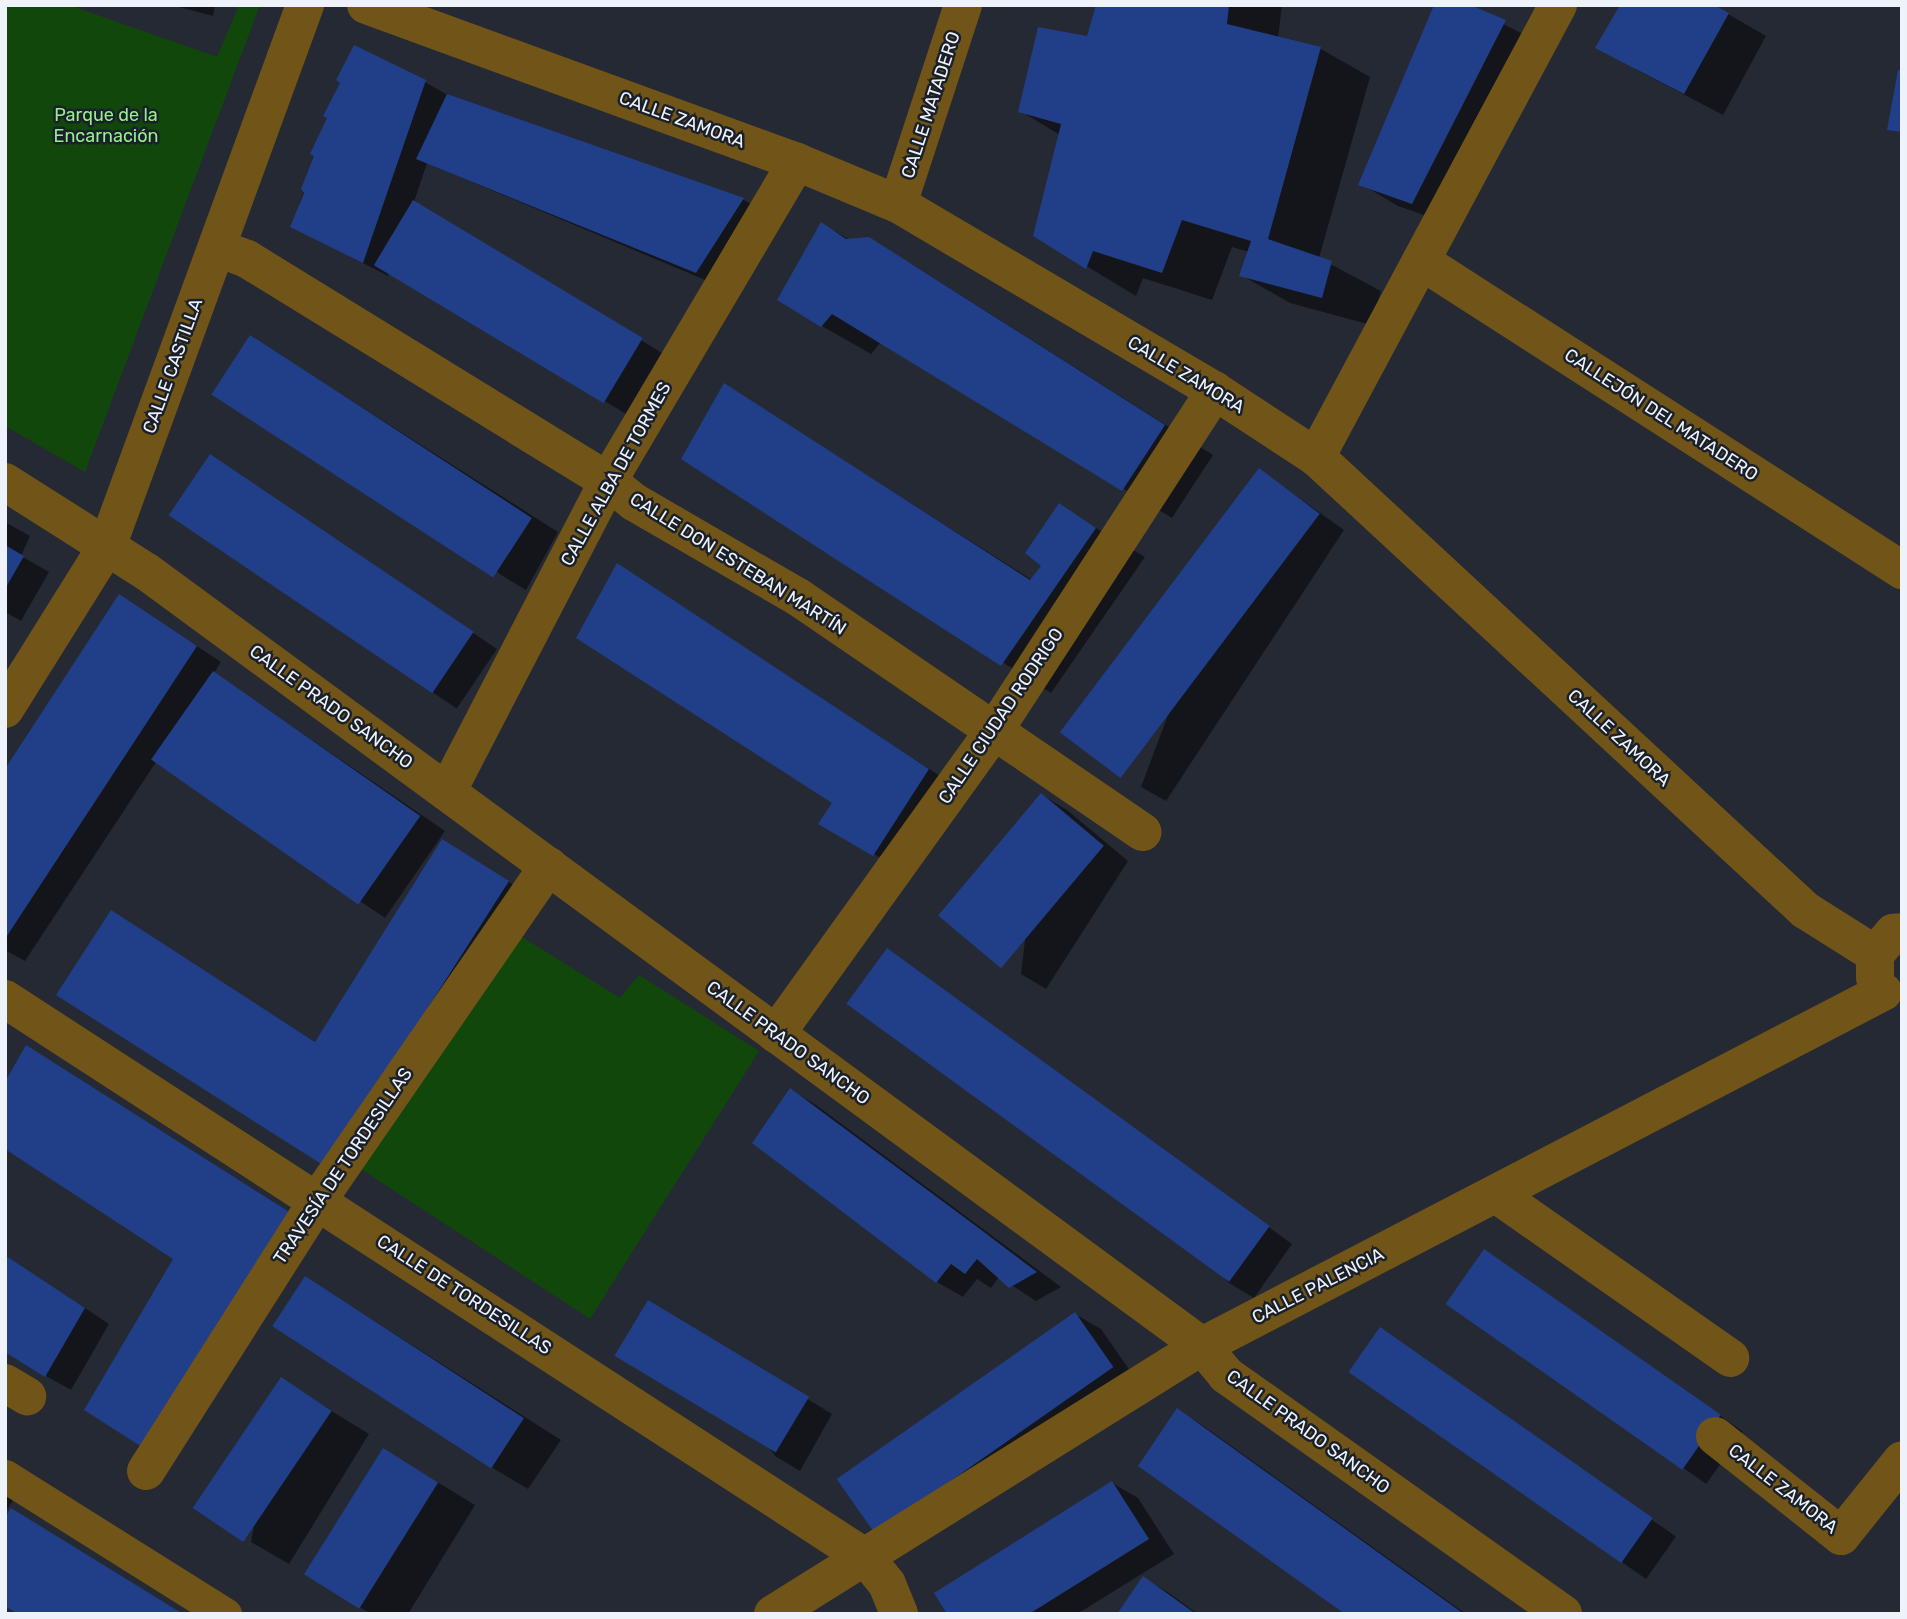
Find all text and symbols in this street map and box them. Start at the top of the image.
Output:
street label: CALLE MATADERO [897,29,965,181]
street label: CALLE ZAMORA [616,87,748,153]
park label: Parque de la Encarnación [54,105,158,148]
street label: CALLE CASTILLA [139,296,207,436]
street label: CALLE ZAMORA [1124,332,1248,418]
street label: CALLEJÓN DEL MATADERO [1560,344,1762,486]
street label: CALLE ALBA DE TORMES [556,378,676,570]
street label: CALLE DON ESTEBAN MARTÍN [626,488,850,640]
street label: CALLE CIUDAD RODRIGO [934,624,1068,808]
street label: CALLE PRADO SANCHO [245,641,417,773]
street label: CALLE ZAMORA [1563,685,1675,791]
street label: CALLE PRADO SANCHO [702,977,874,1109]
street label: TRAVESÍA DE TORDESILLAS [269,1063,417,1269]
street label: CALLE DE TORDESILLAS [373,1230,555,1360]
street label: CALLE PALENCIA [1249,1243,1387,1329]
street label: CALLE PRADO SANCHO [1222,1366,1394,1498]
street label: CALLE ZAMORA [1724,1440,1842,1538]

